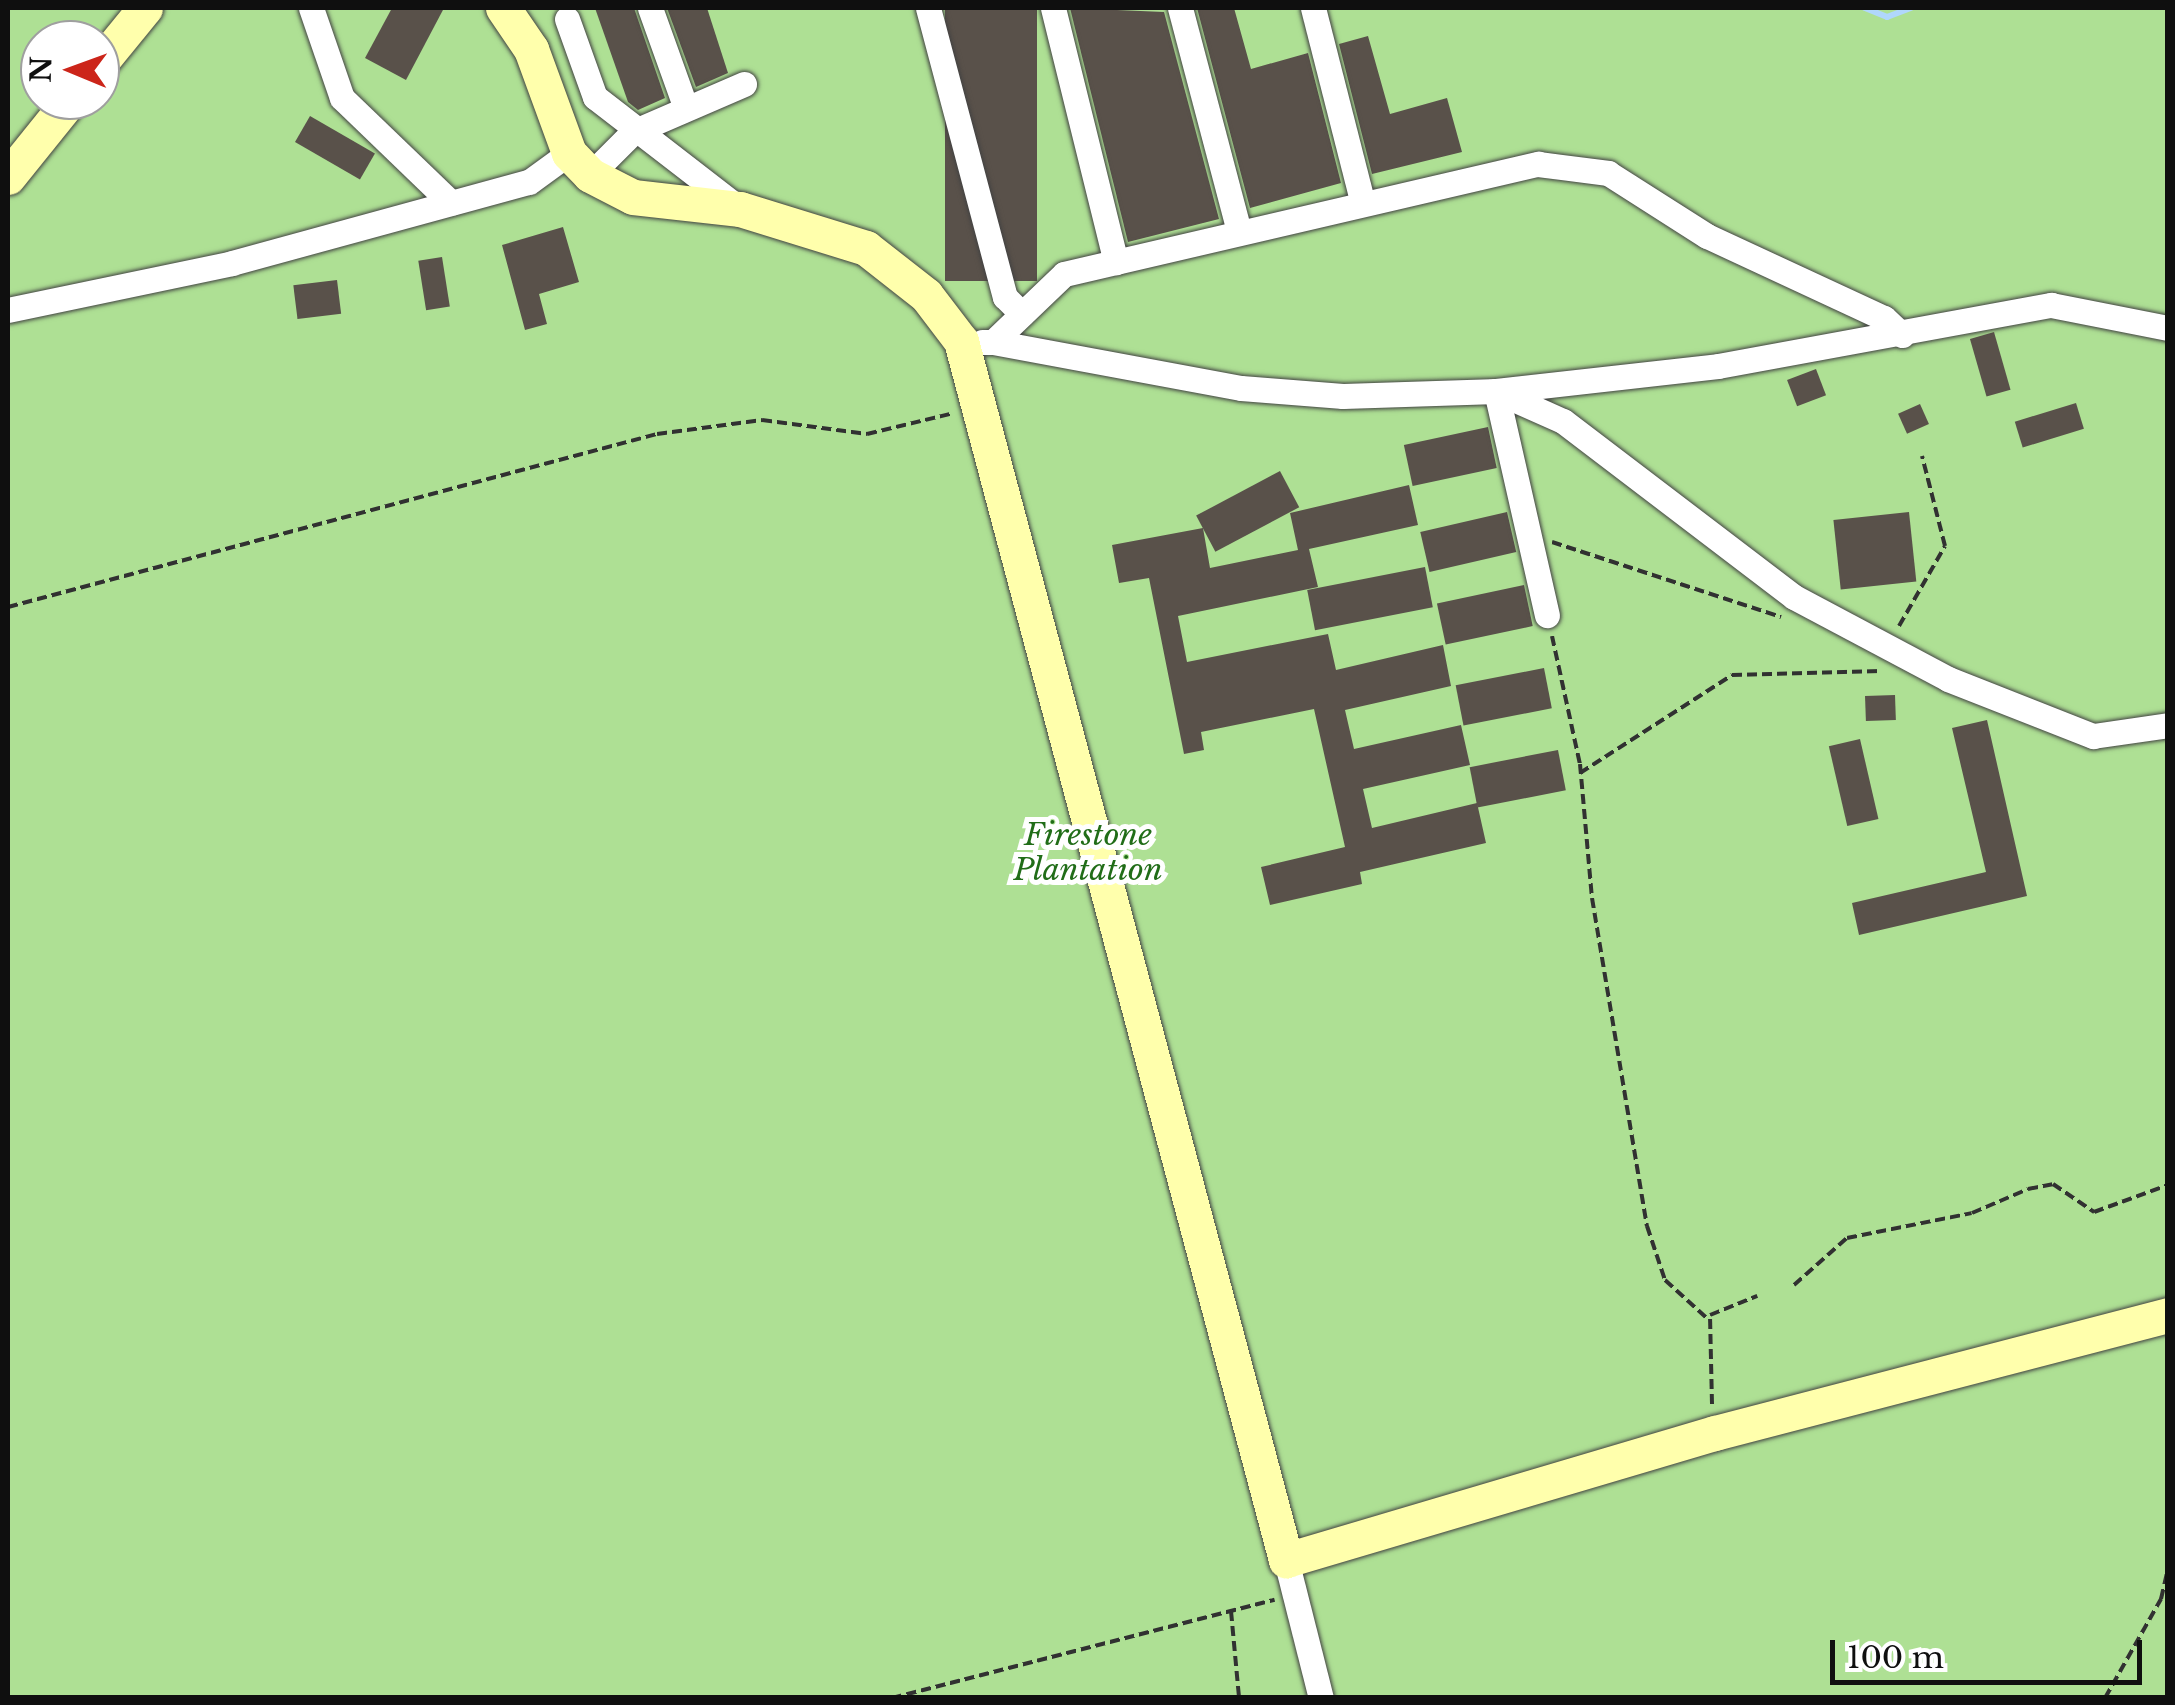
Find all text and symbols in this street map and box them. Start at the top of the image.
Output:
north arrow [20,20,120,120]
text: N [24,56,59,83]
park label: Firestone Plantation [1014,817,1162,888]
scale bar [1835,1620,2148,1682]
text: 100 m [1847,1639,1944,1676]

